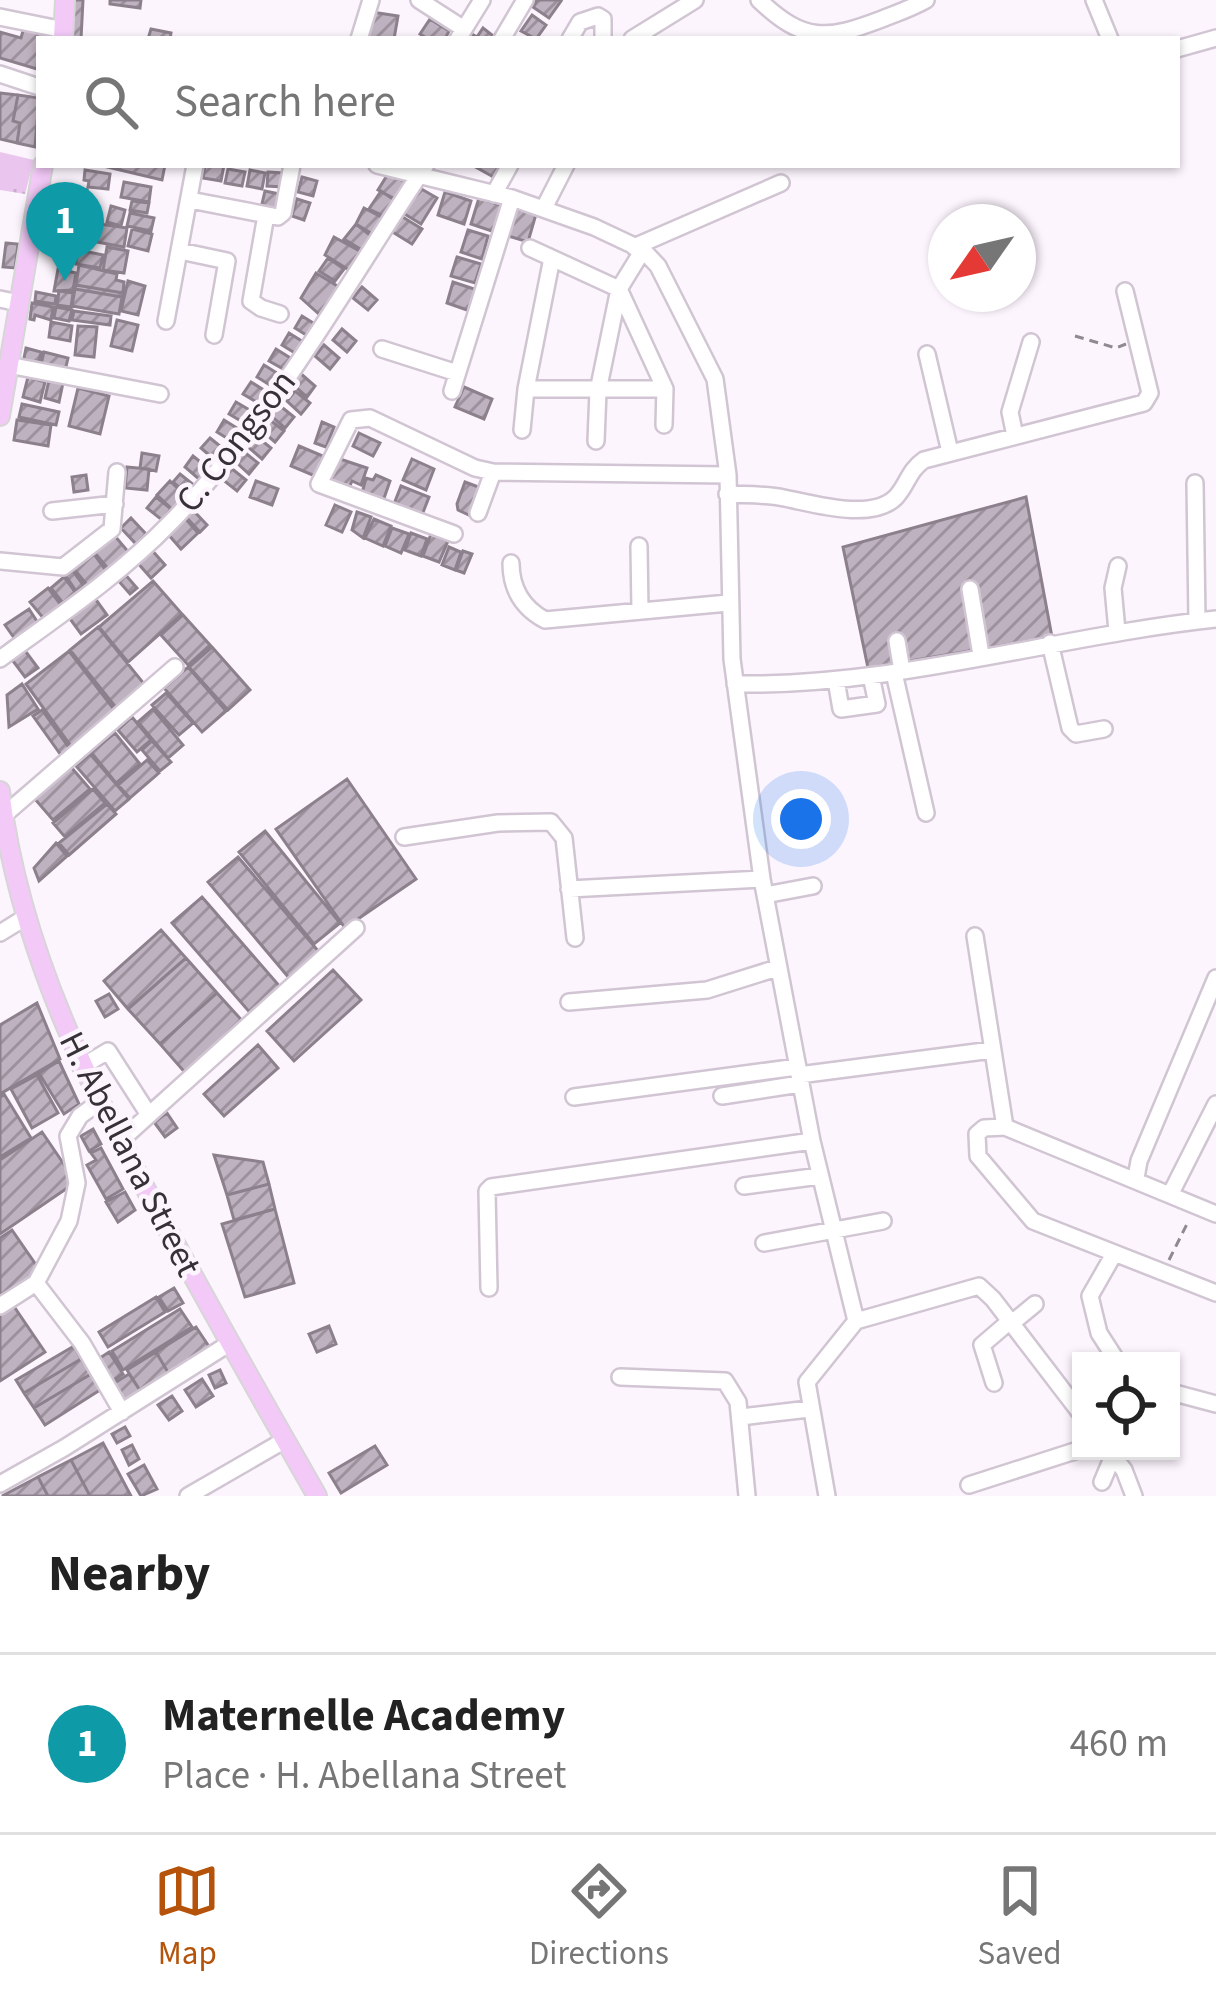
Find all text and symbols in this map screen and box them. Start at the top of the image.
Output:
search box [36,36,1180,168]
icon: search [78,69,144,135]
text: Search here [174,70,396,134]
pin: 1 [26,182,104,281]
north arrow [928,204,1036,312]
street label: C. Congson [164,359,308,523]
your location [771,789,831,849]
street label: H. Abellana Street [46,1023,214,1285]
map controls [1072,1352,1180,1460]
button: locate [1072,1352,1180,1460]
text: Nearby [48,1538,210,1610]
text: Maternelle Academy [162,1684,565,1748]
text: 1 [77,1716,97,1772]
text: 460 m [1070,1716,1168,1772]
text: Place · H. Abellana Street [162,1748,566,1804]
tab: Map [154,1858,220,1977]
tab: Directions [529,1858,669,1977]
tab: Saved [977,1858,1062,1977]

